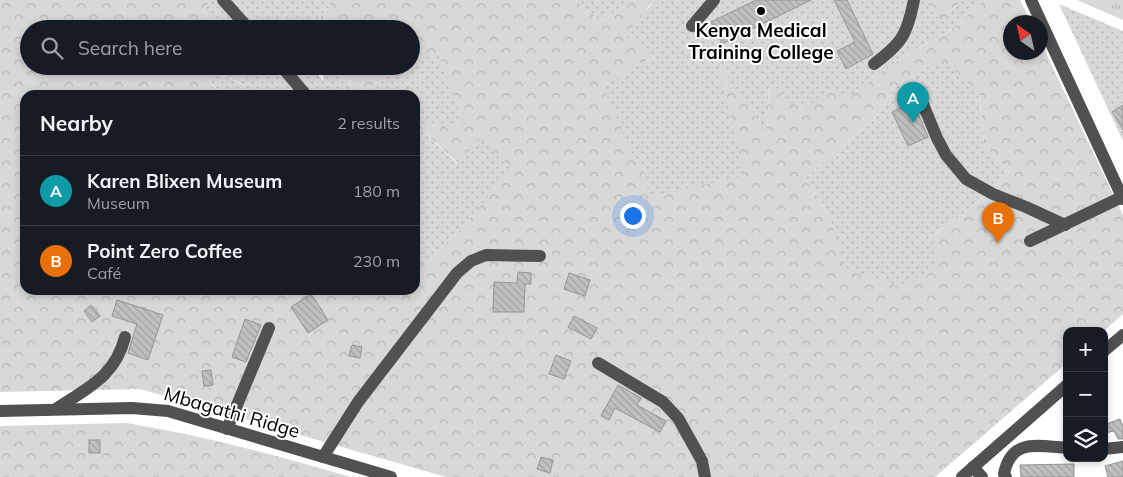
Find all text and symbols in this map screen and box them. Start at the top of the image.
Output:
marker: Kenya Medical Training College [755,5,767,17]
north arrow [1003,15,1048,60]
place label: Kenya Medical Training College [688,18,834,64]
search box [20,20,420,75]
icon: search [38,34,66,62]
text: Search here [78,36,182,60]
pin: A [897,82,929,123]
text: Nearby [40,110,113,136]
text: 2 results [337,113,400,133]
text: Karen Blixen Museum [87,169,282,193]
text: A [50,181,62,201]
text: 180 m [353,181,400,201]
text: Museum [87,193,150,213]
pin: B [982,202,1014,243]
your location [620,203,646,229]
text: Point Zero Coffee [87,239,242,263]
text: B [50,251,62,271]
text: 230 m [353,251,400,271]
text: Café [87,263,121,283]
map controls [1063,327,1108,462]
button: + [1063,327,1108,372]
button: − [1063,372,1108,417]
street label: Mbagathi Ridge [161,381,303,443]
button: layers [1063,417,1108,462]

